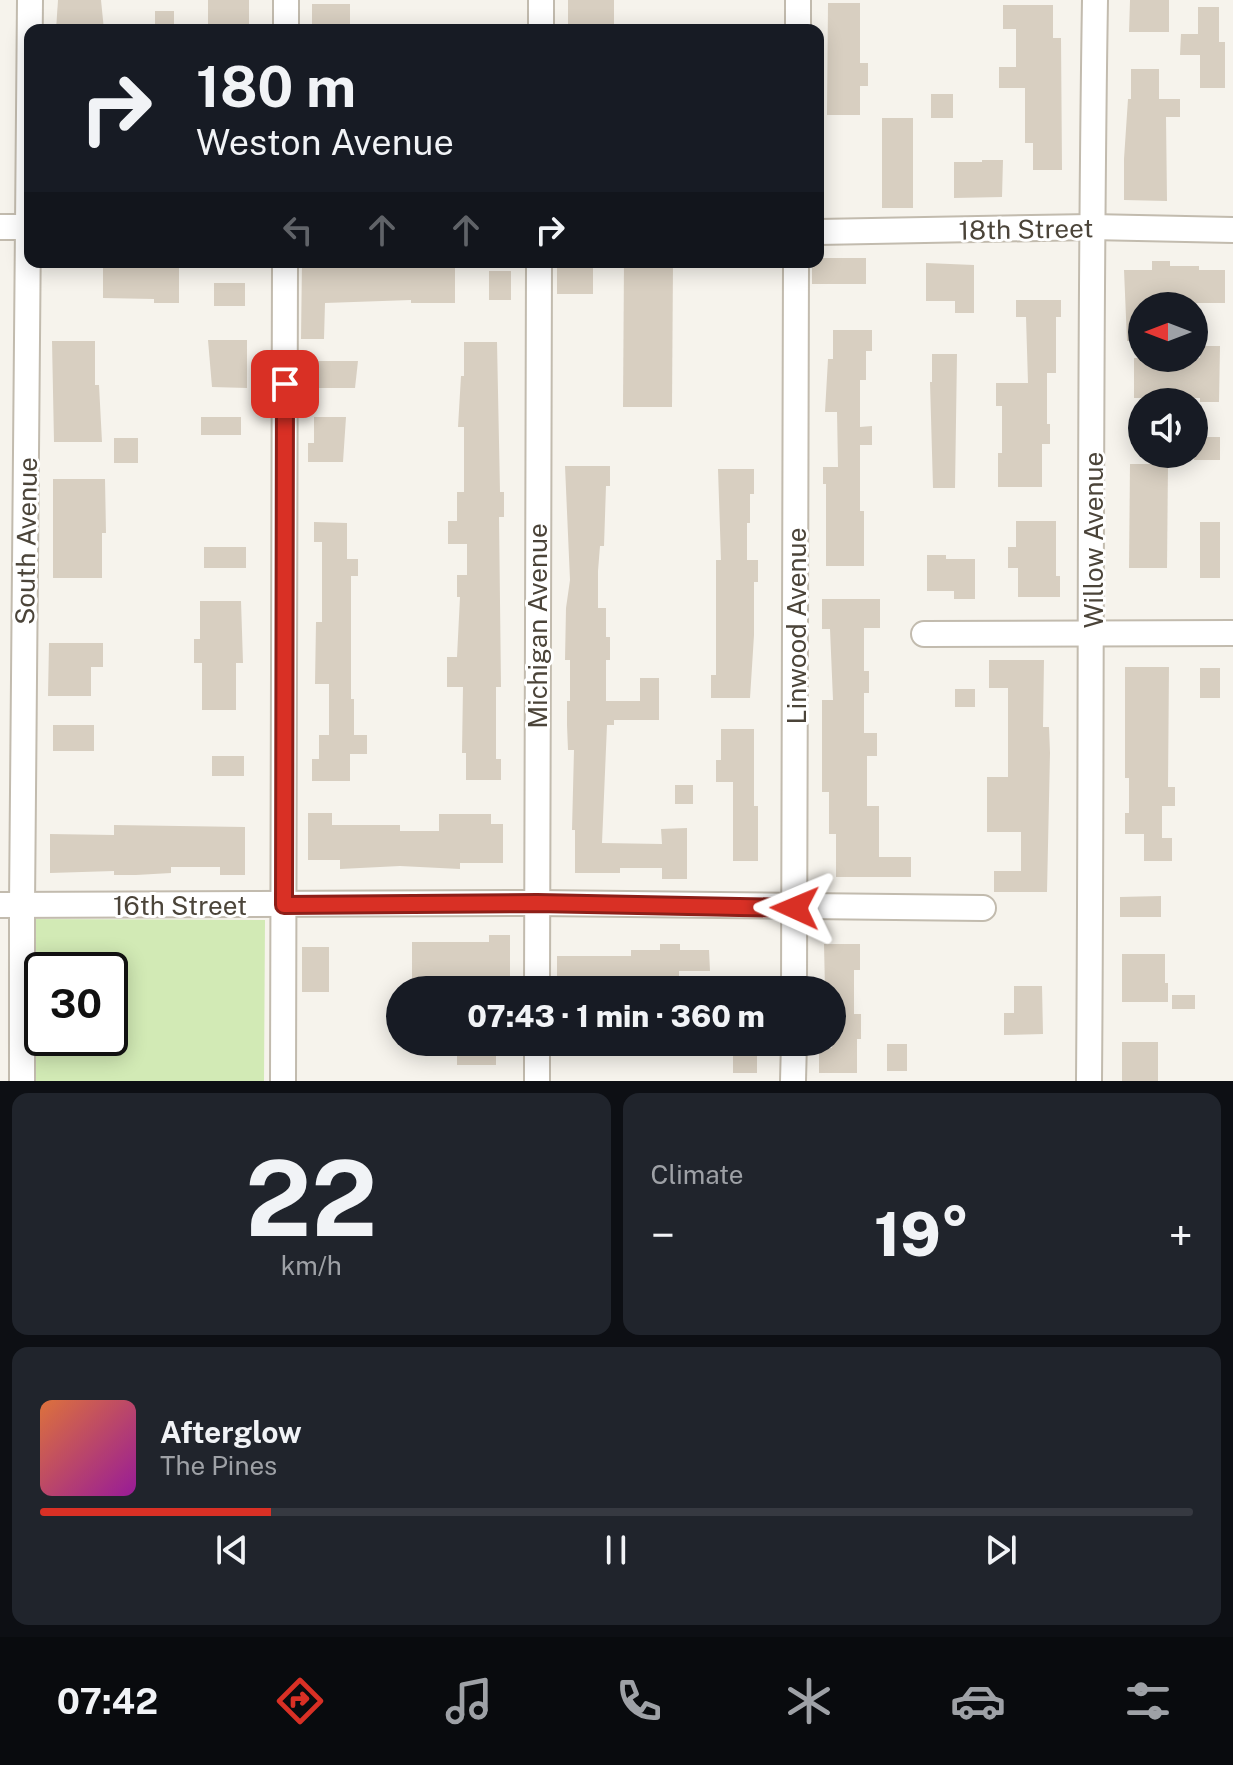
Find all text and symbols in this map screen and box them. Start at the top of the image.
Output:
text: 180 m [196,54,356,120]
icon: right [64,56,168,160]
text: Weston Avenue [196,121,454,163]
icon: left [276,208,320,252]
icon: ahead [360,208,404,252]
icon: ahead [444,208,488,252]
icon: right [528,208,572,252]
street label: 18th Street [958,212,1094,246]
north arrow [1128,292,1208,372]
map controls [1128,292,1208,468]
pin [251,350,319,418]
icon: arrive [263,362,307,406]
button: sound [1128,388,1208,468]
street label: Willow Avenue [1078,452,1109,628]
street label: South Avenue [9,457,43,625]
street label: Michigan Avenue [522,523,553,729]
street label: Linwood Avenue [781,528,812,724]
position arrow [753,866,837,950]
street label: 16th Street [113,890,247,921]
speed limit sign: 30 [24,952,128,1056]
text: 07:43 · 1 min · 360 m [467,998,765,1034]
text: 22 [245,1137,377,1259]
text: Climate [651,1159,744,1190]
text: 19° [874,1199,970,1270]
text: − [651,1209,675,1261]
text: + [1169,1209,1193,1261]
text: km/h [281,1250,342,1281]
text: Afterglow [160,1414,302,1450]
text: The Pines [160,1450,277,1481]
icon: previous [210,1528,254,1572]
icon: pause [594,1528,638,1572]
icon: next [979,1528,1023,1572]
icon: directions [272,1673,328,1729]
icon: music [441,1673,497,1729]
icon: phone [611,1673,667,1729]
icon: climate [781,1673,837,1729]
icon: car [950,1673,1006,1729]
icon: filters [1120,1673,1176,1729]
text: 07:42 [57,1680,158,1722]

